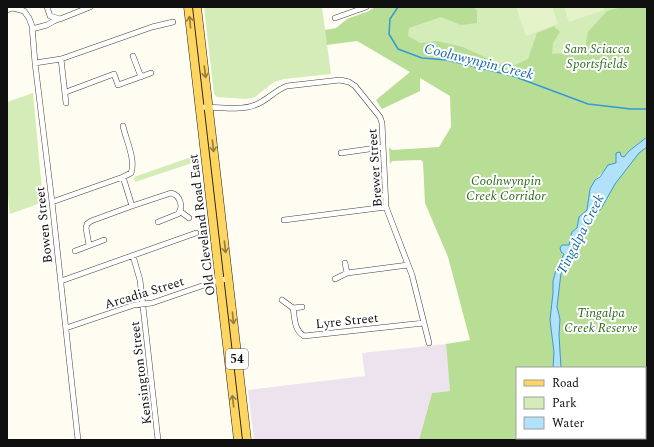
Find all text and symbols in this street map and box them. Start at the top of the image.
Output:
one-way arrow [186,16,193,29]
water label: Coolnwynpin Creek [422,38,536,85]
park label: Sam Sciacca Sportsfields [564,39,630,74]
one-way arrow [201,65,209,78]
street label: Brewer Street [362,128,388,208]
one-way arrow [209,139,217,152]
street label: Old Cleveland Road East [183,152,221,297]
park label: Coolnwynpin Creek Corridor [466,171,546,206]
street label: Bowen Street [30,185,58,264]
water label: Tingalpa Creek [551,190,610,278]
one-way arrow [221,240,228,253]
street label: Arcadia Street [102,271,187,315]
park label: Tingalpa Creek Reserve [564,303,638,338]
street label: Lyre Street [315,308,380,334]
one-way arrow [229,311,236,324]
street label: Kensington Street [125,320,157,426]
road number: 54 [226,349,248,369]
legend [516,367,646,439]
text: Road [552,374,579,393]
text: Park [552,394,577,413]
one-way arrow [229,395,237,408]
text: Water [552,414,584,433]

